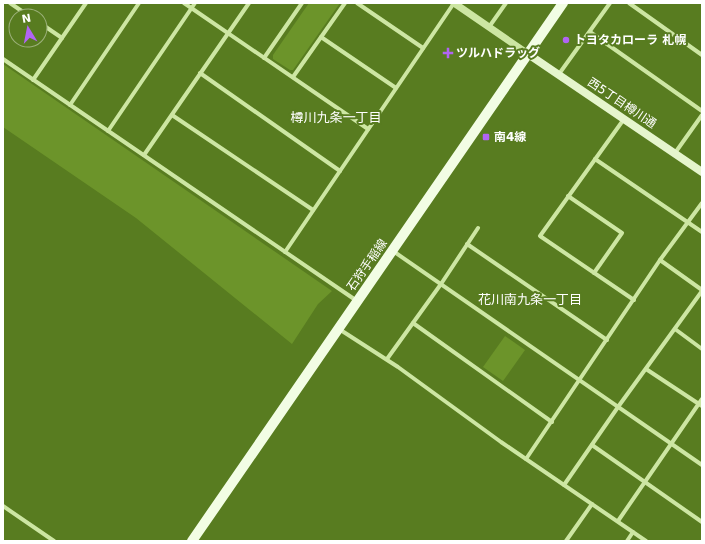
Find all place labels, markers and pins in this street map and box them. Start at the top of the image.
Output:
place label: トヨタカローラ 札幌 [574,33,686,47]
marker: トヨタカローラ 札幌 [561,35,571,45]
place label: ツルハドラッグ [456,46,540,60]
marker: ツルハドラッグ [443,48,453,58]
place label: 南4線 [494,130,526,144]
marker: 南4線 [481,132,491,142]

